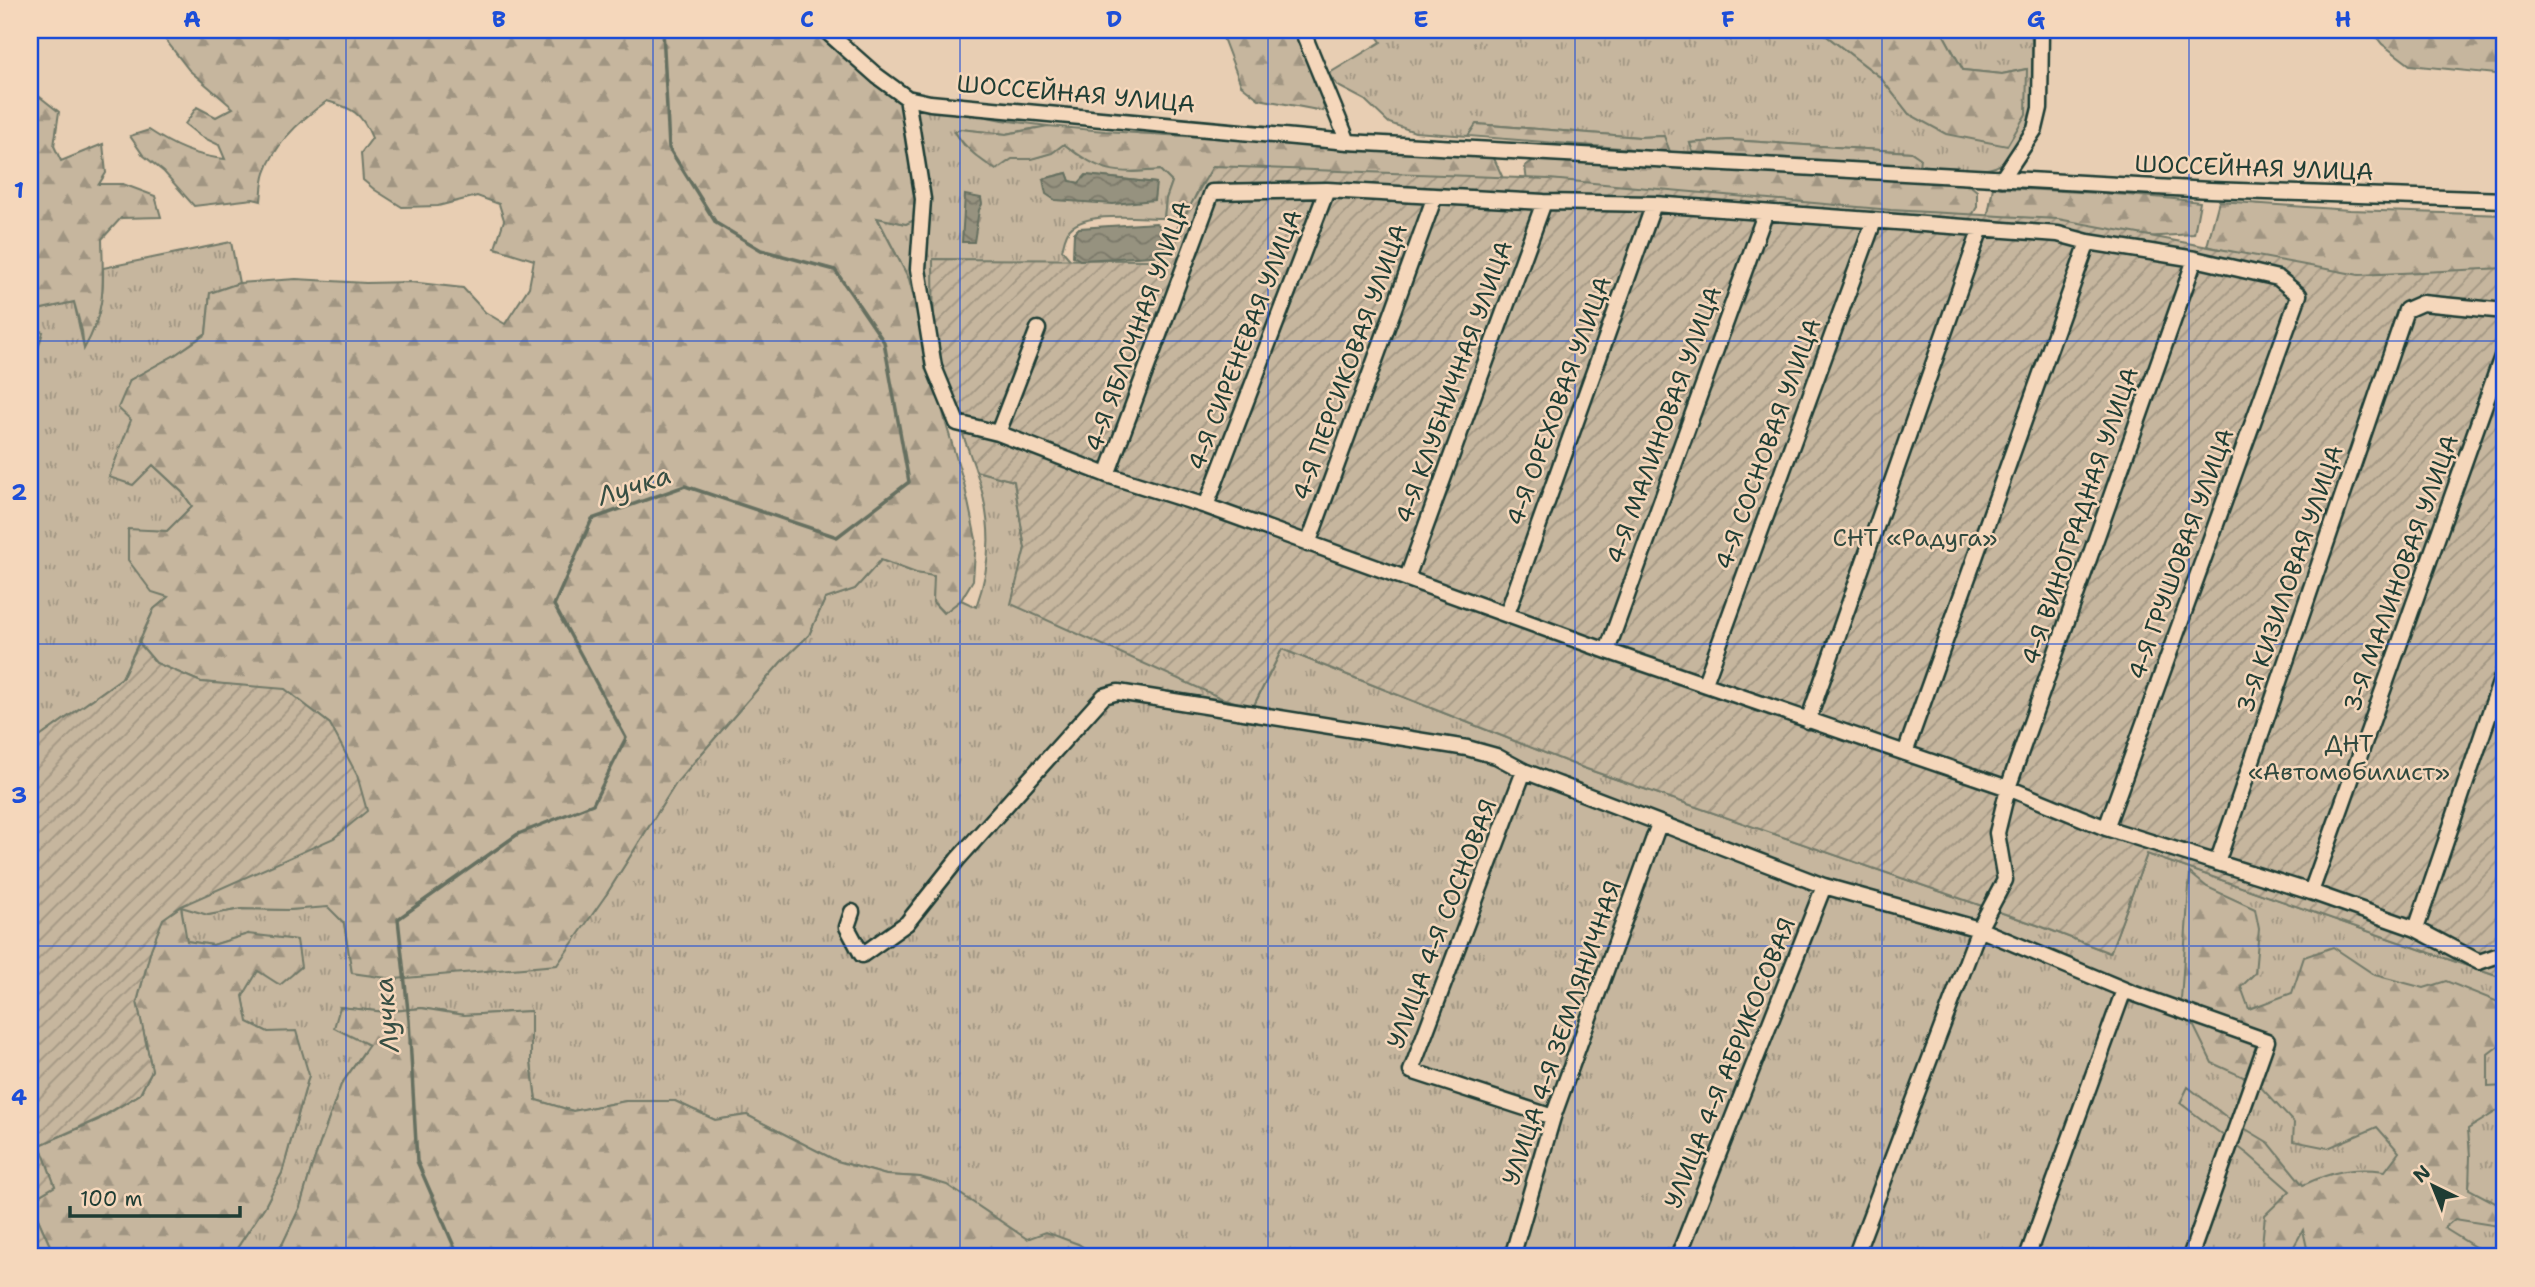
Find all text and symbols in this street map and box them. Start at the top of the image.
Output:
text: A [183,4,201,34]
text: B [492,4,506,34]
text: C [800,4,814,34]
text: D [1106,4,1122,34]
text: E [1413,4,1429,34]
text: F [1721,4,1735,34]
text: G [2027,4,2046,34]
text: H [2335,4,2351,34]
street label: ШОССЕЙНАЯ УЛИЦА [955,68,1197,120]
street label: ШОССЕЙНАЯ УЛИЦА [2134,148,2374,188]
text: 1 [14,175,24,205]
street label: 4-Я ЯБЛОЧНАЯ УЛИЦА [1078,196,1198,456]
street label: 4-Я СИРЕНЕВАЯ УЛИЦА [1180,205,1310,475]
street label: 4-Я ПЕРСИКОВАЯ УЛИЦА [1285,219,1415,505]
street label: 4-Я КЛУБНИЧНАЯ УЛИЦА [1388,236,1520,528]
street label: 4-Я ОРЕХОВАЯ УЛИЦА [1499,272,1619,530]
street label: 4-Я МАЛИНОВАЯ УЛИЦА [1599,282,1729,568]
street label: 4-Я СОСНОВАЯ УЛИЦА [1708,314,1828,574]
street label: 4-Я ВИНОГРАДНАЯ УЛИЦА [2014,363,2146,669]
street label: 4-Я ГРУШОВАЯ УЛИЦА [2121,424,2241,684]
street label: 3-Я МАЛИНОВАЯ УЛИЦА [2336,430,2466,716]
street label: 3-Я КИЗИЛОВАЯ УЛИЦА [2229,441,2351,717]
water label: Лучка [592,457,675,514]
text: 2 [11,477,27,507]
park label: СНТ «Радуга» [1833,522,1997,554]
park label: ДНТ «Автомобилист» [2248,728,2450,788]
text: 3 [11,780,27,810]
street label: УЛИЦА 4-Я СОСНОВАЯ [1380,795,1504,1053]
street label: УЛИЦА 4-Я ЗЕМЛЯНИЧНАЯ [1495,876,1629,1190]
street label: УЛИЦА 4-Я АБРИКОСОВАЯ [1657,913,1803,1213]
water label: Лучка [365,976,407,1055]
text: 4 [11,1082,27,1112]
north arrow [2398,1150,2468,1220]
text: N [2408,1160,2436,1188]
scale bar [70,1175,240,1219]
text: 100 m [80,1185,143,1213]

